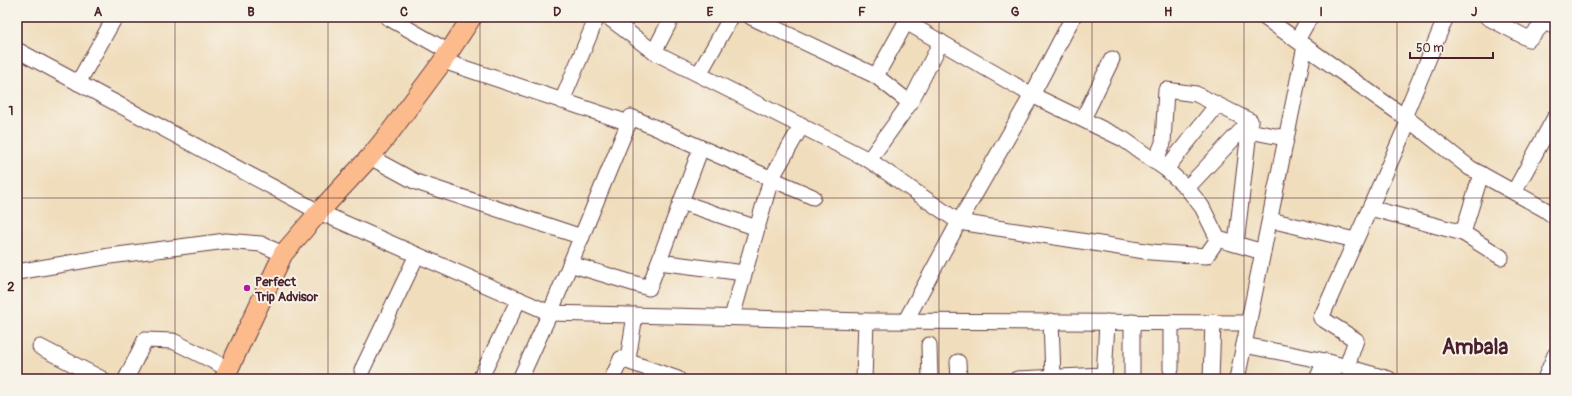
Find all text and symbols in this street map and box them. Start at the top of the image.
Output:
text: A [94,4,103,20]
text: B [247,4,255,20]
text: C [400,4,408,20]
text: D [553,4,561,20]
text: E [707,4,714,20]
text: F [858,4,866,20]
text: G [1011,4,1020,20]
text: H [1164,4,1172,20]
text: I [1319,4,1323,20]
text: J [1471,4,1477,20]
scale bar [1410,34,1493,60]
text: 50 m [1416,41,1444,56]
text: 1 [8,103,14,119]
place label: Perfect Trip Advisor [254,274,319,305]
text: 2 [7,279,15,295]
marker: Perfect Trip Advisor [242,283,252,293]
district label: Ambala [1442,334,1509,361]

